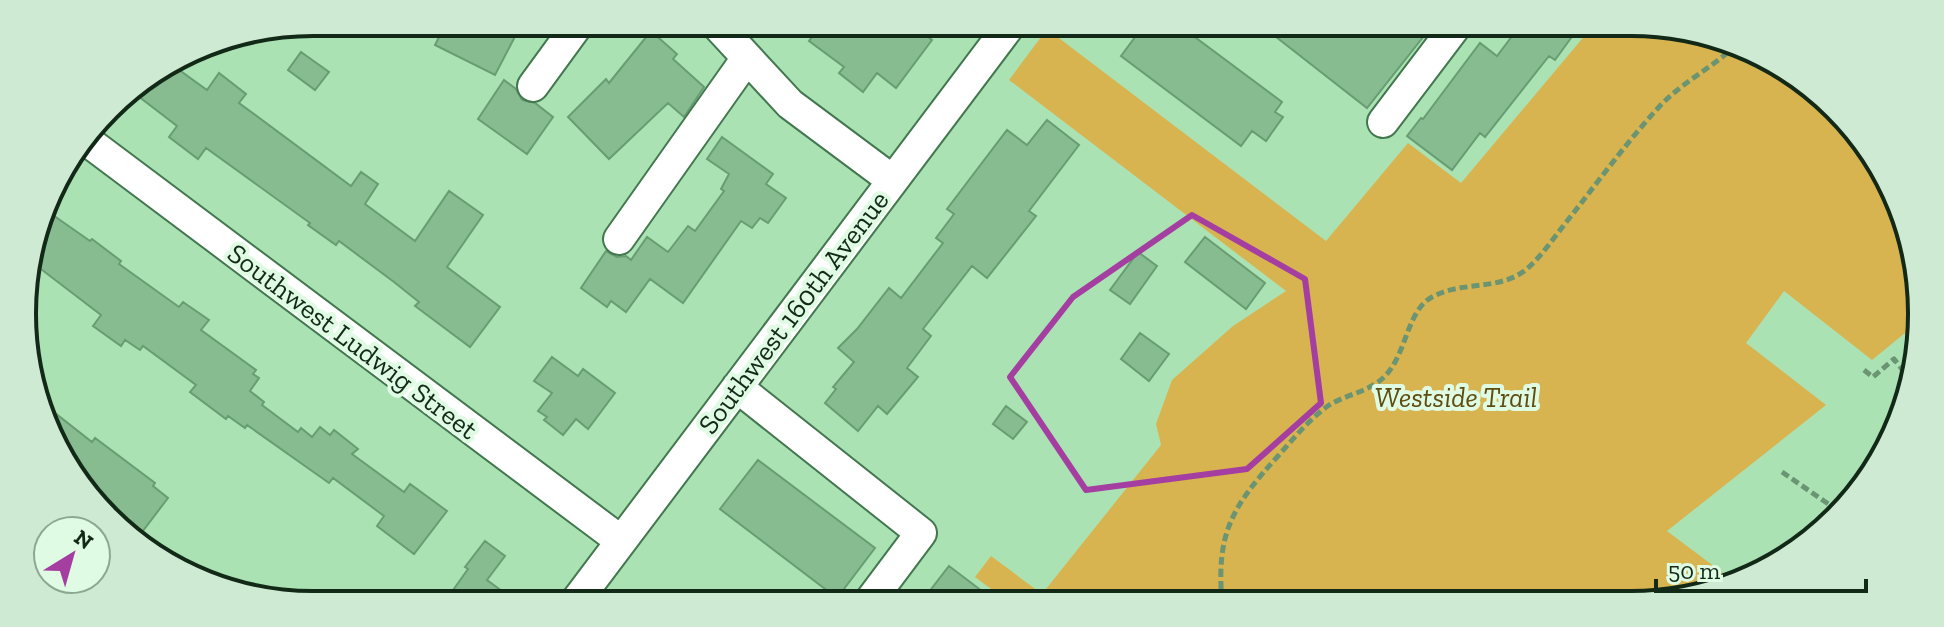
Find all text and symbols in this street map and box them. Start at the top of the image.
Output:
street label: Southwest 160th Avenue [691,184,896,440]
street label: Southwest Ludwig Street [221,237,485,447]
park label: Westside Trail [1375,381,1537,414]
north arrow [32,515,112,595]
text: N [69,524,99,555]
scale bar [1656,543,1866,593]
text: 50 m [1668,556,1721,585]

